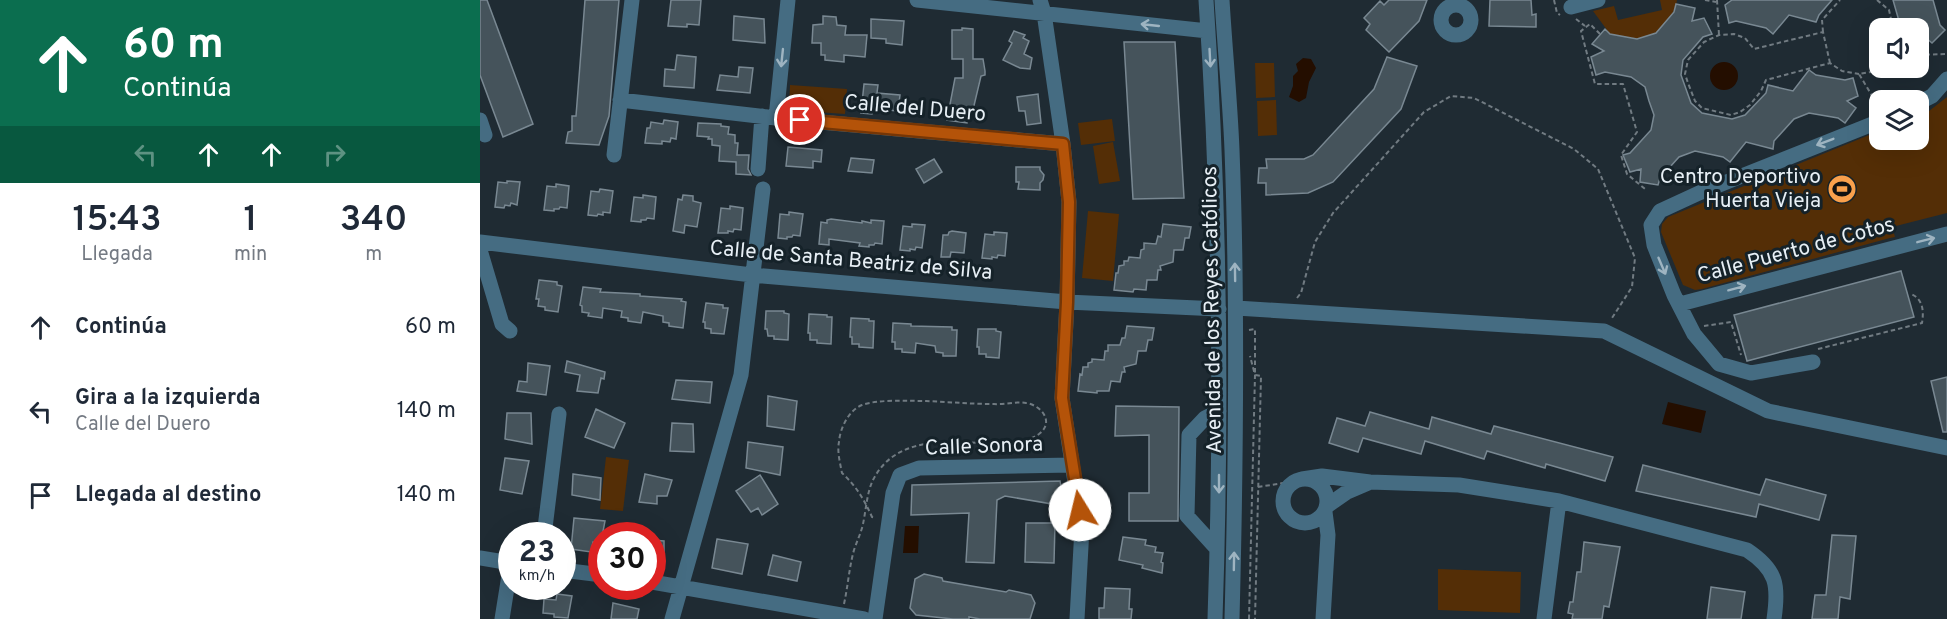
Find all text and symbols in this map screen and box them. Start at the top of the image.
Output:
map controls [1869,18,1929,150]
button: sound [1869,18,1929,78]
one-way arrow [1141,19,1161,30]
text: 60 m [123,20,224,73]
icon: ahead [24,24,102,102]
one-way arrow [776,48,787,68]
one-way arrow [1204,48,1215,68]
text: Continúa [123,72,231,106]
street label: Calle del Duero [843,89,987,129]
button: layers [1869,90,1929,150]
pin [774,94,825,145]
icon: arrive [783,103,816,136]
one-way arrow [1816,137,1835,148]
icon: left [129,138,162,171]
icon: ahead [192,138,225,171]
icon: ahead [255,138,288,171]
icon: right [318,138,351,171]
place label: Centro Deportivo Huerta Vieja [1660,164,1821,215]
street label: Avenida de los Reyes Católicos [1197,166,1229,454]
sports icon: Centro Deportivo Huerta Vieja [1826,173,1858,205]
text: 15:43 [72,198,162,244]
text: 1 [244,198,258,244]
text: 340 [340,198,408,244]
street label: Calle Puerto de Cotos [1694,212,1898,290]
one-way arrow [1916,233,1935,245]
street label: Calle de Santa Beatriz de Silva [708,235,994,287]
text: Llegada [81,242,153,268]
text: min [234,242,267,268]
text: m [365,242,382,268]
one-way arrow [1657,256,1668,274]
one-way arrow [1229,262,1241,282]
one-way arrow [1727,282,1746,294]
icon: ahead [24,311,57,344]
text: Continúa [75,314,167,341]
text: 60 m [405,314,456,341]
text: Gira a la izquierda [75,385,261,412]
icon: left [24,395,57,428]
text: 140 m [397,398,456,425]
text: Calle del Duero [75,412,211,438]
street label: Calle Sonora [924,431,1044,463]
one-way arrow [1213,474,1225,494]
position arrow [1048,478,1112,542]
icon: arrive [24,479,57,512]
text: Llegada al destino [75,482,261,509]
text: 140 m [397,482,456,509]
speed limit sign: 30 [588,522,666,600]
text: 23 [519,535,555,572]
one-way arrow [1228,551,1239,571]
text: km/h [519,567,555,586]

